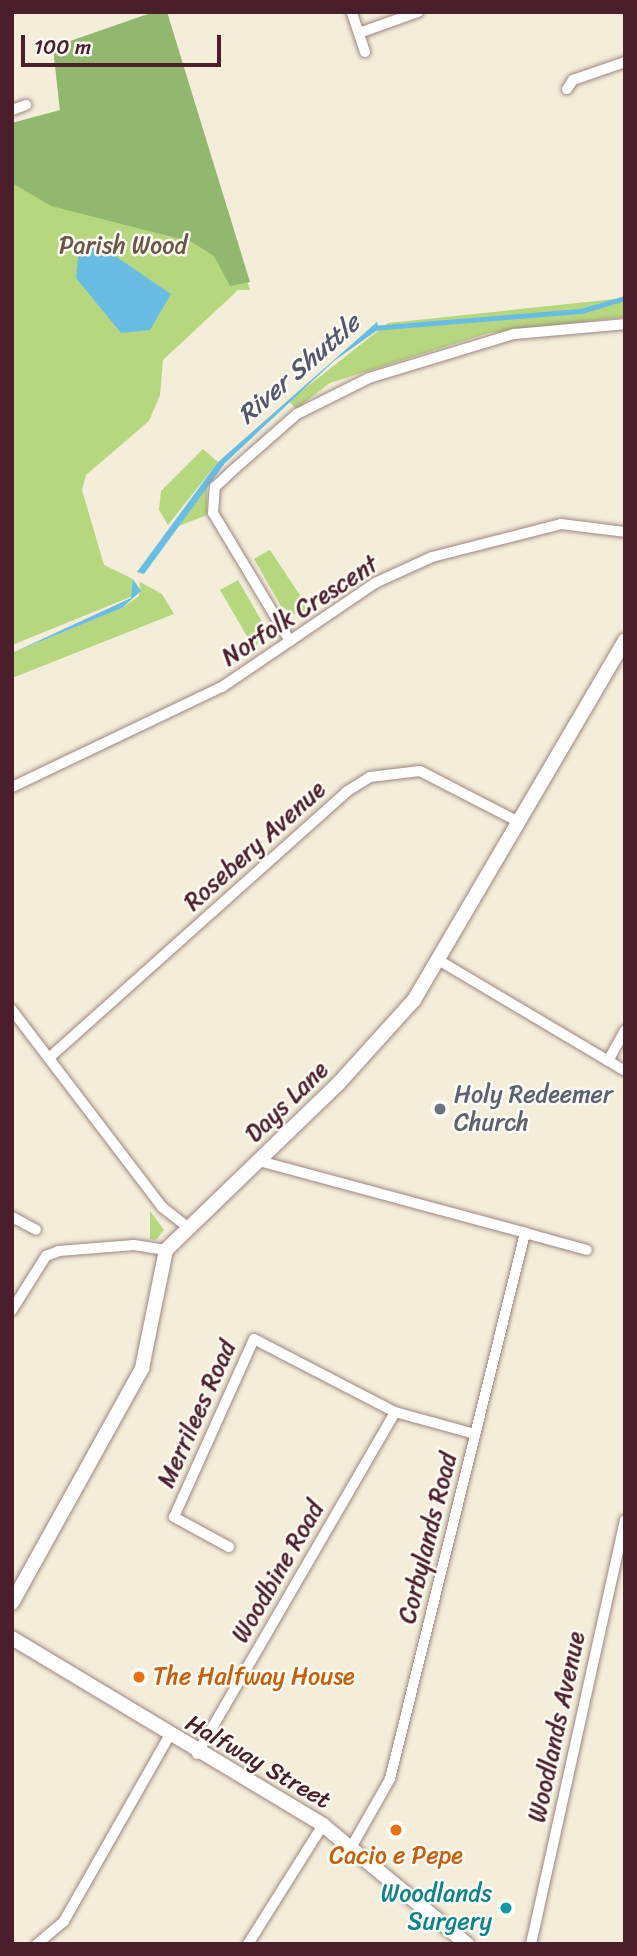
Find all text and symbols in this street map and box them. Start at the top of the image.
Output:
scale bar [24,21,224,65]
text: 100 m [34,28,91,66]
park label: Parish Wood [59,232,187,260]
water label: River Shuttle [231,307,367,431]
street label: Norfolk Crescent [215,549,385,673]
street label: Rosebery Avenue [179,775,331,917]
street label: Days Lane [239,1055,335,1149]
place label: Holy Redeemer Church [454,1081,613,1137]
marker: Holy Redeemer Church [432,1101,448,1117]
street label: Merrilees Road [152,1336,242,1492]
street label: Corbylands Road [393,1449,463,1627]
street label: Woodbine Road [226,1496,330,1648]
street label: Woodlands Avenue [523,1629,591,1825]
place label: The Halfway House [153,1663,356,1691]
marker: The Halfway House [131,1669,147,1685]
street label: Halfway Street [180,1709,336,1815]
marker: Cacio e Pepe [388,1822,404,1838]
place label: Cacio e Pepe [329,1842,463,1870]
place label: Woodlands Surgery [381,1880,492,1936]
marker: Woodlands Surgery [498,1900,514,1916]

